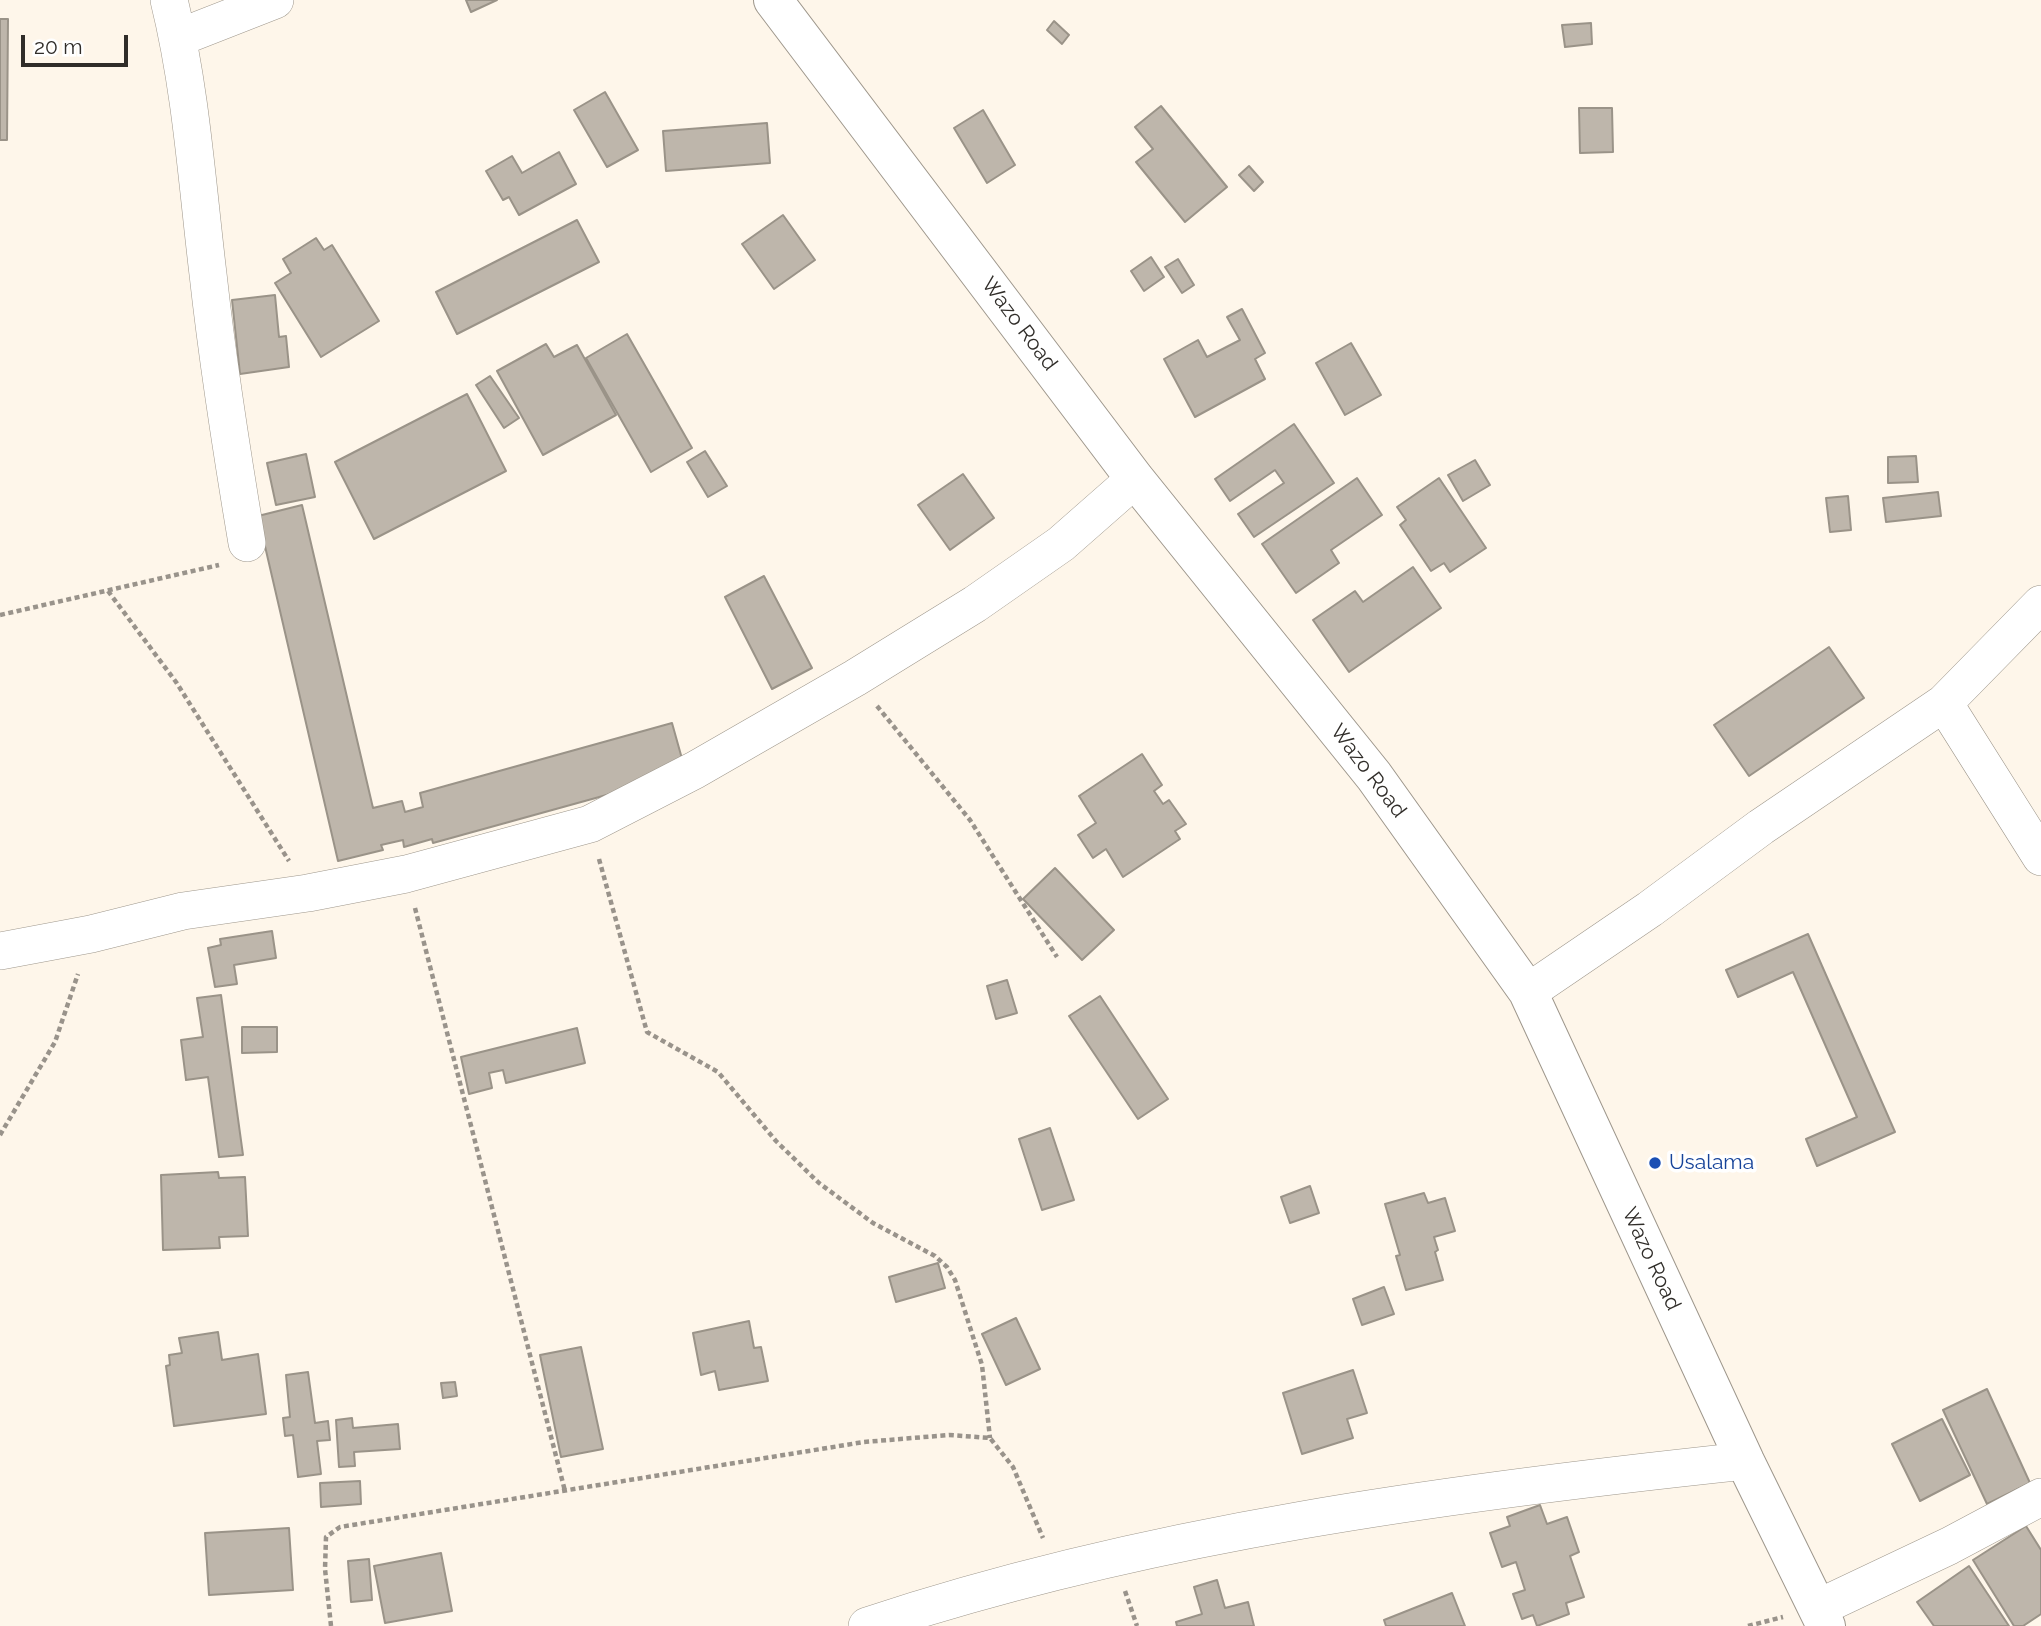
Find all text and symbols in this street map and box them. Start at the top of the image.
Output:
scale bar [24,21,131,65]
text: 20 m [34,34,82,59]
street label: Wazo Road [976,272,1062,376]
street label: Wazo Road [1325,719,1411,823]
place label: Usalama [1669,1150,1754,1176]
marker: Usalama [1647,1155,1663,1171]
street label: Wazo Road [1616,1204,1686,1314]

